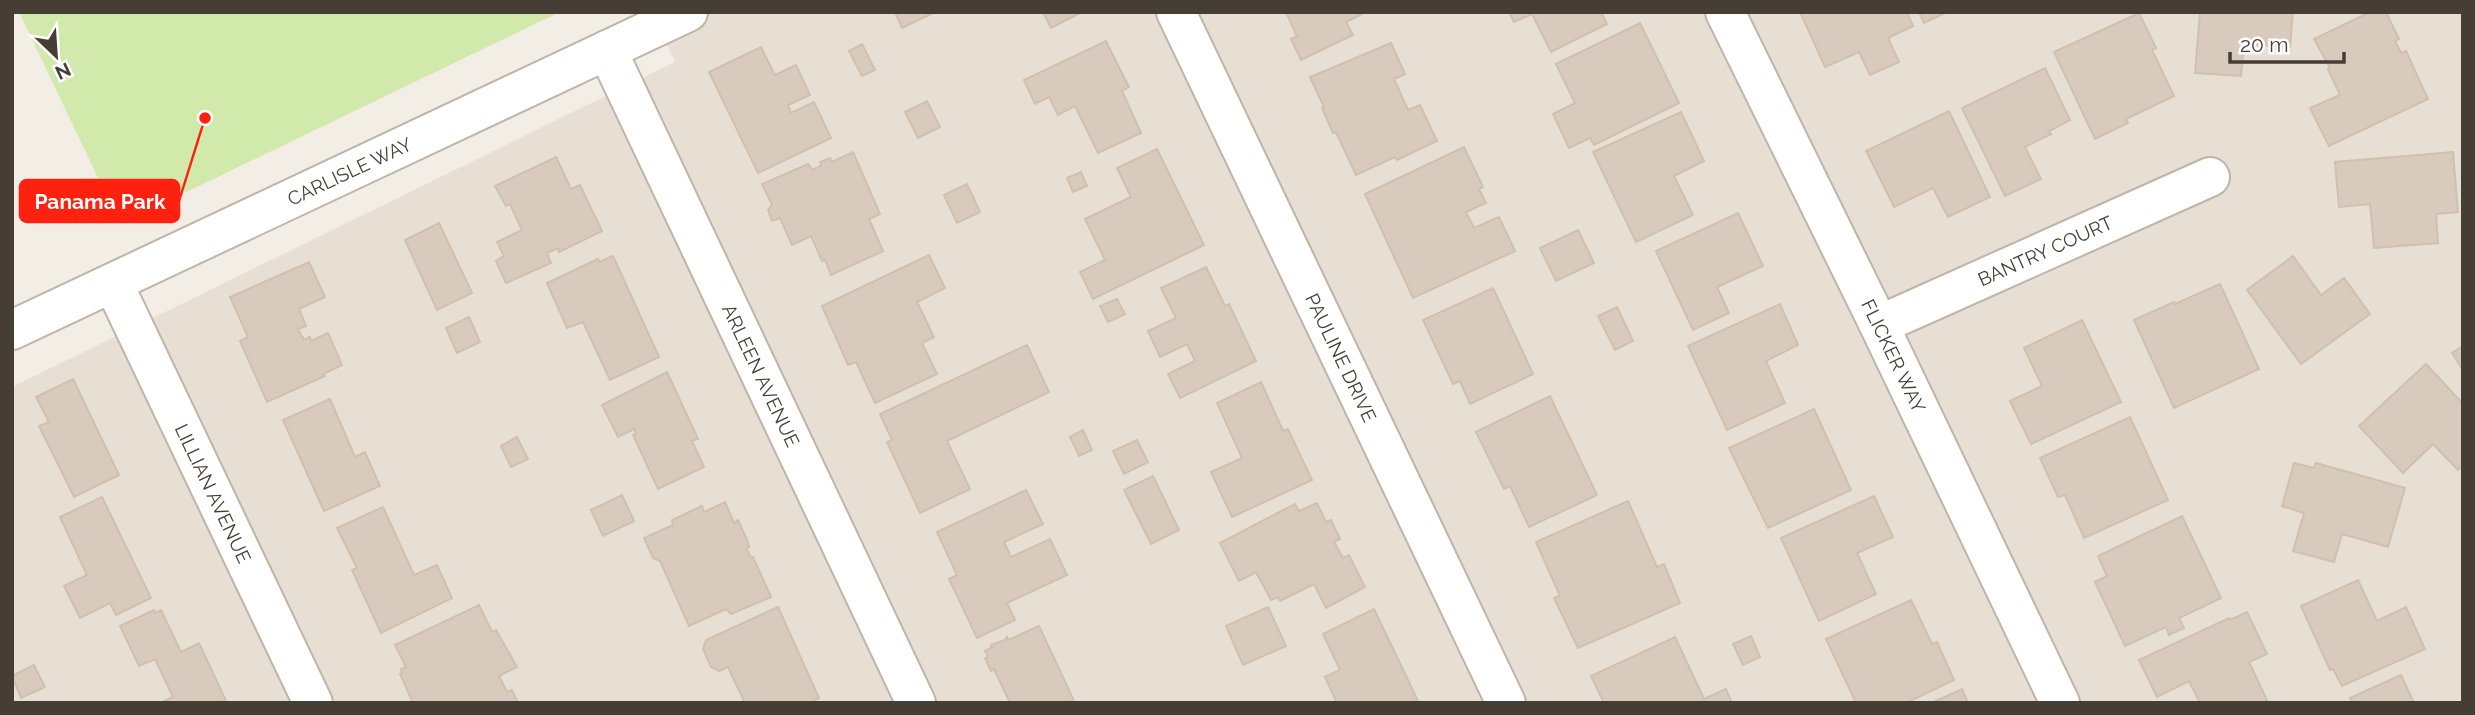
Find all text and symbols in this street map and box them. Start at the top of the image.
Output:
north arrow [21,21,91,91]
scale bar [2230,21,2344,65]
text: 20 m [2240,32,2288,57]
text: N [52,58,74,84]
street label: CARLISLE WAY [284,132,416,210]
callout: Panama Park [20,180,179,222]
text: Panama Park [34,189,166,214]
street label: BANTRY COURT [1974,211,2116,290]
street label: PAULINE DRIVE [1301,290,1381,425]
street label: FLICKER WAY [1857,296,1930,417]
street label: ARLEEN AVENUE [718,301,804,450]
street label: LILLIAN AVENUE [171,420,256,566]

